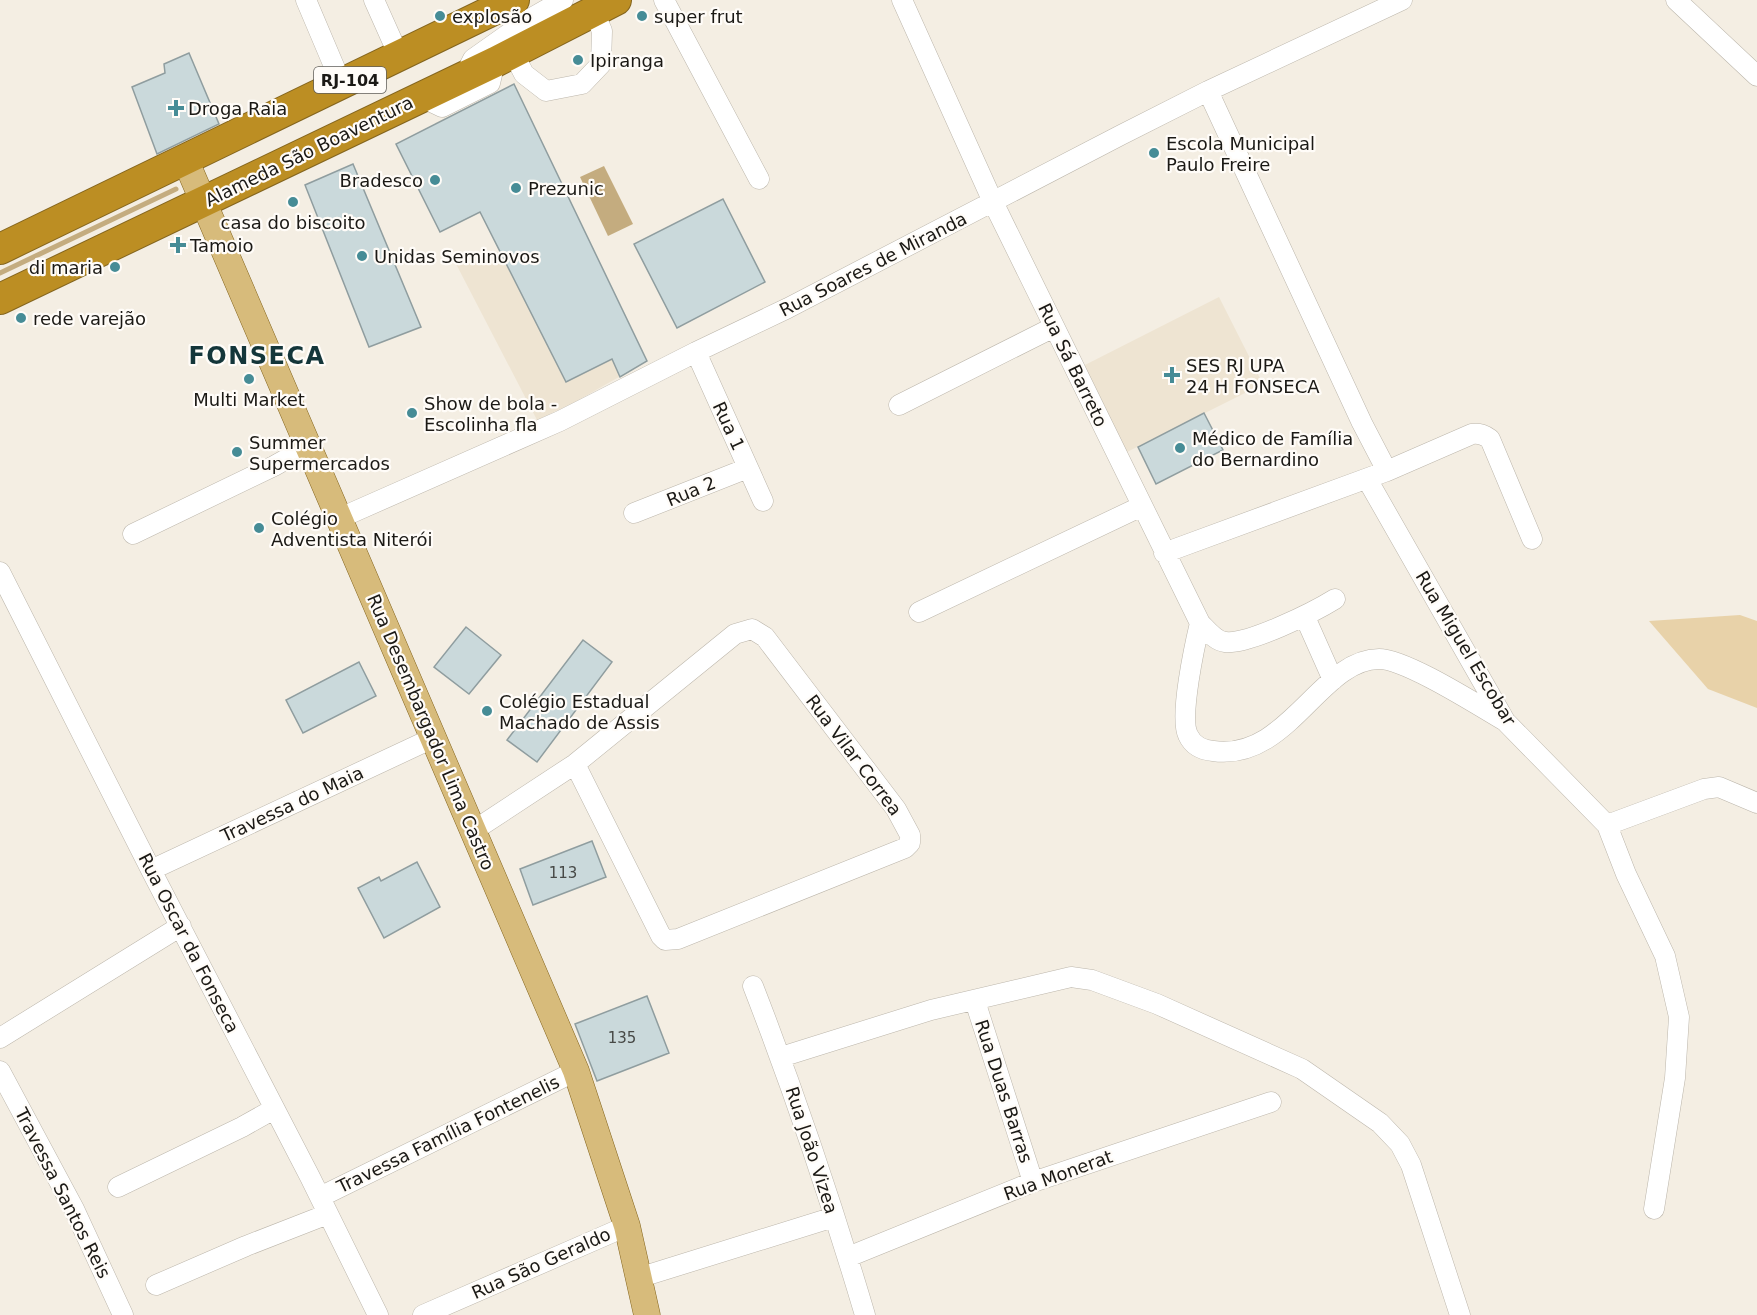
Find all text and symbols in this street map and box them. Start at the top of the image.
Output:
place label: explosão [452,6,532,27]
place label: super frut [654,6,743,27]
marker: explosão [433,9,447,23]
marker: super frut [635,9,649,23]
place label: Ipiranga [590,50,664,71]
marker: Ipiranga [571,53,585,67]
road number: RJ-104 [314,67,386,93]
street label: Alameda São Boaventura [202,91,416,211]
place label: Droga Raia [188,98,287,119]
marker: Droga Raia [169,101,183,115]
place label: Escola Municipal Paulo Freire [1166,133,1315,175]
marker: Escola Municipal Paulo Freire [1147,146,1161,160]
place label: Bradesco [339,170,423,191]
marker: Bradesco [428,173,442,187]
place label: Prezunic [528,178,604,199]
marker: Prezunic [509,181,523,195]
marker: casa do biscoito [286,195,300,209]
street label: Rua Soares de Miranda [776,208,970,320]
place label: casa do biscoito [220,212,366,233]
place label: Tamoio [189,235,254,256]
marker: Tamoio [171,238,185,252]
place label: Unidas Seminovos [374,246,540,267]
marker: Unidas Seminovos [355,249,369,263]
place label: di maria [29,257,103,278]
marker: di maria [108,260,122,274]
street label: Rua Sá Barreto [1034,300,1112,430]
place label: rede varejão [33,308,146,329]
marker: rede varejão [14,311,28,325]
district label: FONSECA [188,342,326,370]
place label: SES RJ UPA 24 H FONSECA [1186,355,1320,397]
marker: SES RJ UPA 24 H FONSECA [1163,366,1181,384]
marker: Multi Market [242,372,256,386]
place label: Multi Market [193,389,305,410]
place label: Show de bola - Escolinha fla [424,393,557,435]
street label: Rua 1 [709,398,749,454]
marker: Show de bola - Escolinha fla [405,406,419,420]
place label: Médico de Família do Bernardino [1192,428,1353,470]
place label: Summer Supermercados [249,432,390,474]
marker: Médico de Família do Bernardino [1173,441,1187,455]
marker: Summer Supermercados [230,445,244,459]
street label: Rua 2 [663,472,719,510]
place label: Colégio Adventista Niterói [271,508,432,550]
marker: Colégio Adventista Niterói [252,521,266,535]
street label: Rua Miguel Escobar [1412,567,1521,730]
street label: Rua Desembargador Lima Castro [363,591,499,873]
street label: Rua Vilar Correa [802,690,906,820]
place label: Colégio Estadual Machado de Assis [499,691,660,733]
marker: Colégio Estadual Machado de Assis [480,704,494,718]
street label: Travessa do Maia [217,762,367,847]
street label: Rua Oscar da Fonseca [134,850,244,1036]
house number: 113 [549,864,577,882]
street label: Rua Duas Barras [971,1017,1037,1165]
house number: 135 [608,1029,636,1047]
street label: Travessa Família Fontenelis [332,1071,563,1198]
street label: Rua João Vizea [782,1084,842,1216]
street label: Travessa Santos Reis [10,1103,115,1282]
street label: Rua Monerat [1001,1146,1115,1204]
street label: Rua São Geraldo [468,1223,614,1303]

